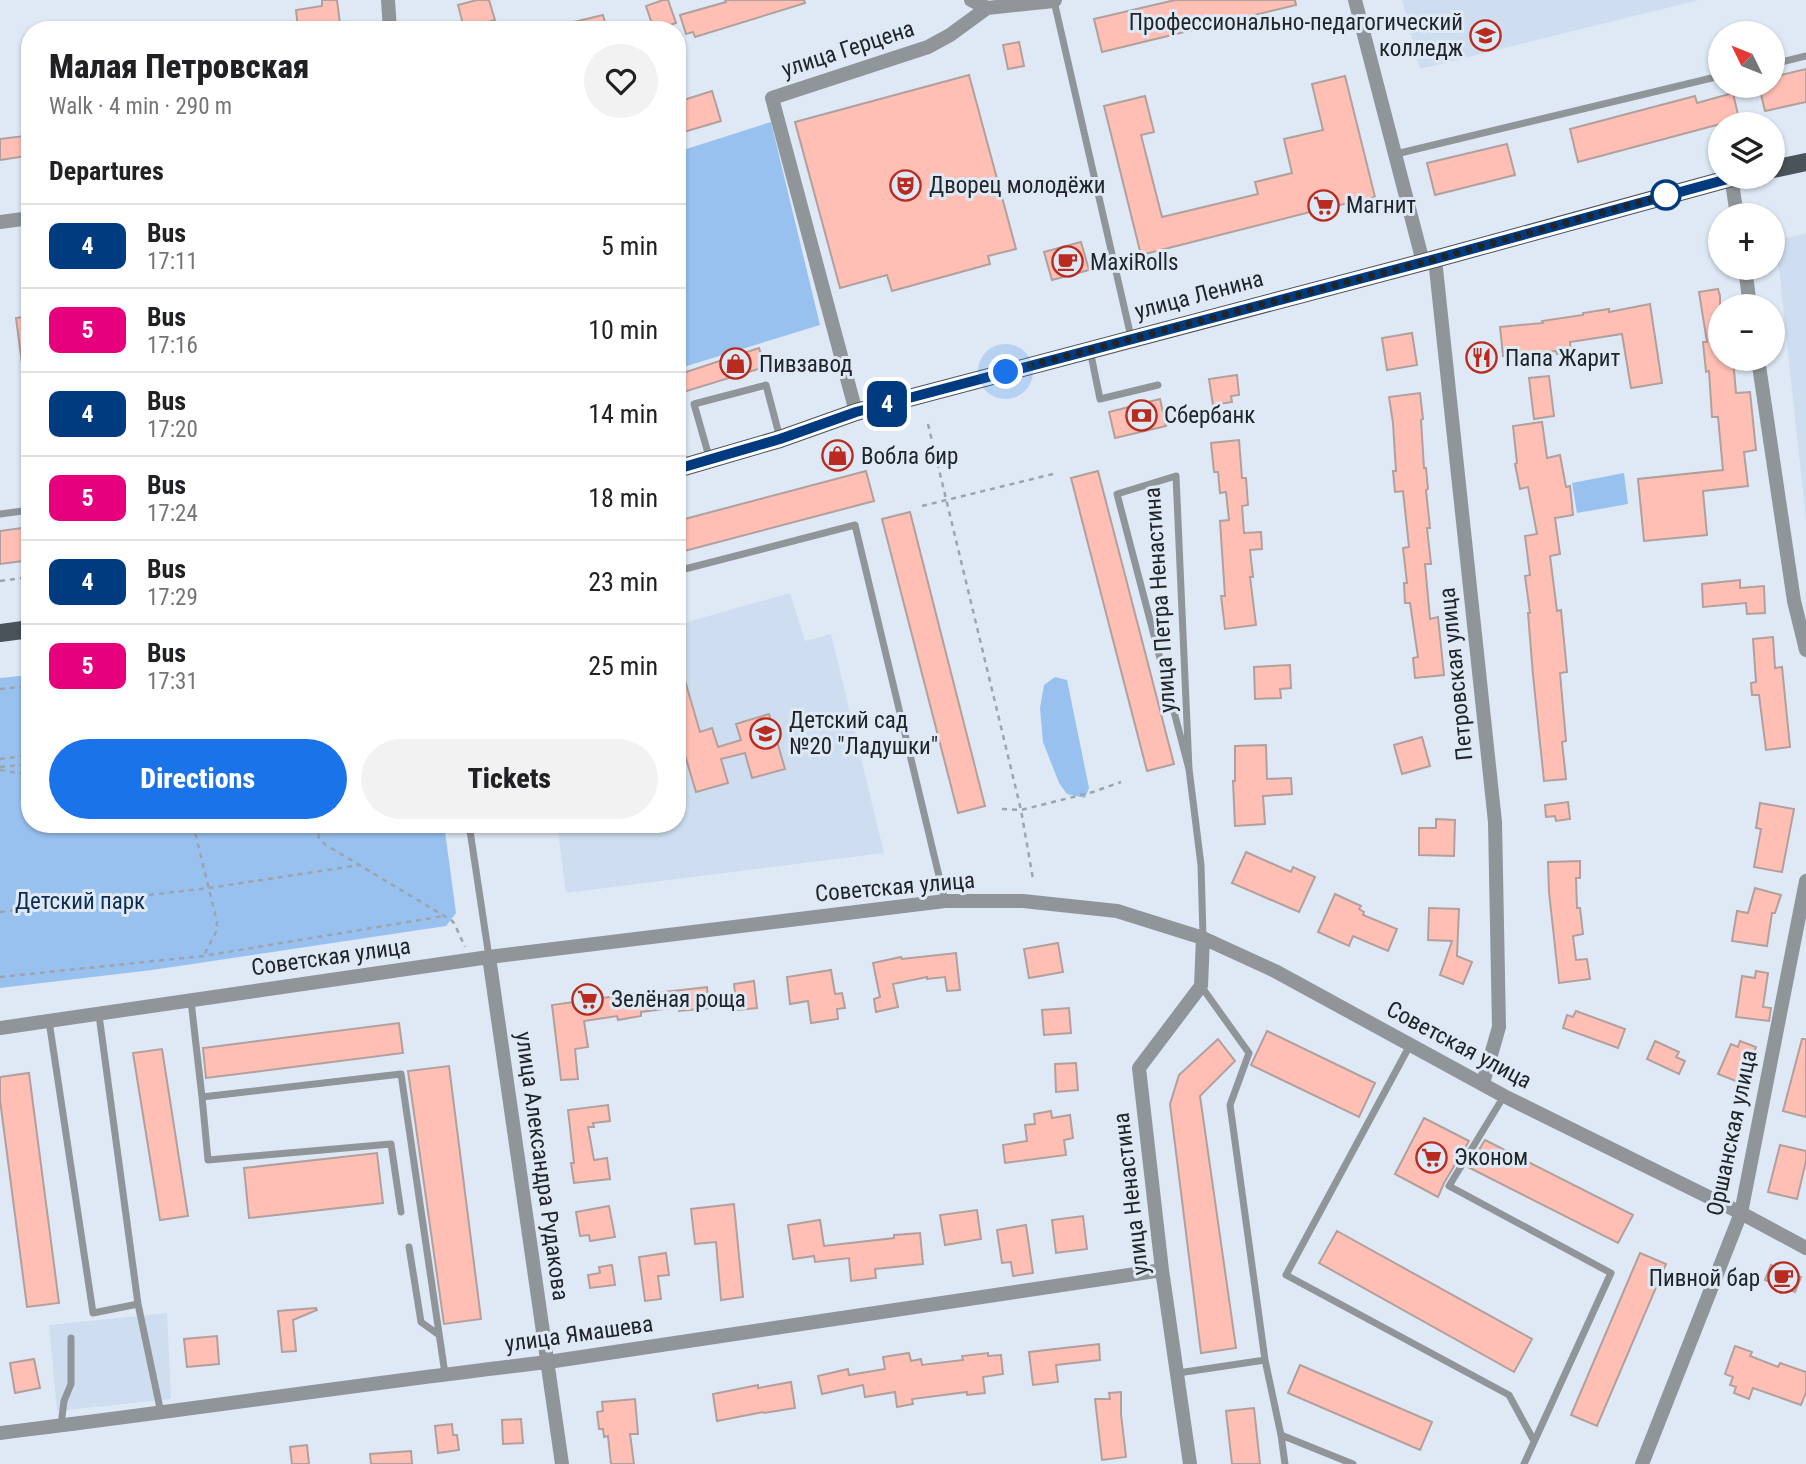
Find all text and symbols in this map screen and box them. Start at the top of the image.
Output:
place label: Профессионально-педагогический колледж [1129,9,1463,62]
street label: улица Герцена [778,15,918,83]
school or university icon: Профессионально-педагогический колледж [1469,18,1503,52]
north arrow [1708,21,1785,98]
map controls [1708,21,1785,371]
button: heart [584,44,658,118]
text: Малая Петровская [49,47,309,86]
text: Walk · 4 min · 290 m [49,93,232,120]
button: layers [1708,112,1785,189]
text: Departures [49,156,164,186]
theatre icon: Дворец молодёжи [889,168,923,202]
place label: Дворец молодёжи [929,172,1106,199]
unlabelled marker [1651,180,1681,210]
supermarket icon: Магнит [1306,188,1340,222]
place label: Магнит [1346,192,1416,219]
button: + [1708,203,1785,280]
text: Bus [147,218,186,248]
text: 5 min [601,231,658,261]
text: 4 [81,232,94,260]
cafe icon: MaxiRolls [1050,245,1084,279]
text: 17:11 [147,248,198,275]
place label: MaxiRolls [1090,249,1179,276]
street label: улица Ленина [1132,265,1266,325]
button: − [1708,294,1785,371]
text: Bus [147,302,186,332]
text: 10 min [588,315,658,345]
text: 5 [81,316,94,344]
text: 17:16 [147,332,198,359]
restaurant icon: Папа Жарит [1465,341,1499,375]
place label: Папа Жарит [1505,345,1621,372]
shop icon: Пивзавод [719,347,753,381]
place label: Пивзавод [759,351,853,378]
your location [988,354,1023,389]
line badge: 4 [864,381,910,427]
text: Bus [147,386,186,416]
text: 4 [881,390,893,418]
bank icon: Сбербанк [1124,398,1158,432]
text: 14 min [588,399,658,429]
text: 4 [81,400,94,428]
place label: Сбербанк [1164,402,1255,429]
text: 17:20 [147,416,198,443]
shop icon: Вобла бир [821,439,855,473]
place label: Вобла бир [861,443,958,470]
text: Bus [147,470,186,500]
text: 18 min [588,483,658,513]
text: 5 [81,484,94,512]
street label: улица Петра Ненастина [1139,486,1181,714]
text: 17:24 [147,500,198,527]
text: Bus [147,554,186,584]
text: 23 min [588,567,658,597]
text: 4 [81,568,94,596]
text: 17:29 [147,584,198,611]
street label: Петровская улица [1433,586,1479,762]
text: Bus [147,638,186,668]
text: 25 min [588,651,658,681]
text: 5 [81,652,94,680]
text: 17:31 [147,668,198,695]
place label: Детский сад №20 "Ладушки" [789,707,938,760]
school or university icon: Детский сад №20 "Ладушки" [749,716,783,750]
button: Directions [49,739,347,819]
button: Tickets [361,739,658,819]
street label: Советская улица [814,867,976,907]
park label: Детский парк [15,888,145,915]
street label: Советская улица [250,932,412,982]
supermarket icon: Зелёная роща [571,982,605,1016]
place label: Зелёная роща [611,986,746,1013]
street label: Советская улица [1382,995,1536,1095]
street label: улица Александра Рудакова [510,1030,574,1302]
street label: Оршанская улица [1701,1048,1763,1218]
street label: улица Ненастина [1108,1111,1154,1277]
supermarket icon: Эконом [1414,1140,1448,1174]
place label: Эконом [1454,1144,1528,1171]
cafe icon: Пивной бар [1766,1261,1800,1295]
place label: Пивной бар [1649,1265,1760,1292]
street label: улица Ямашева [503,1310,655,1358]

